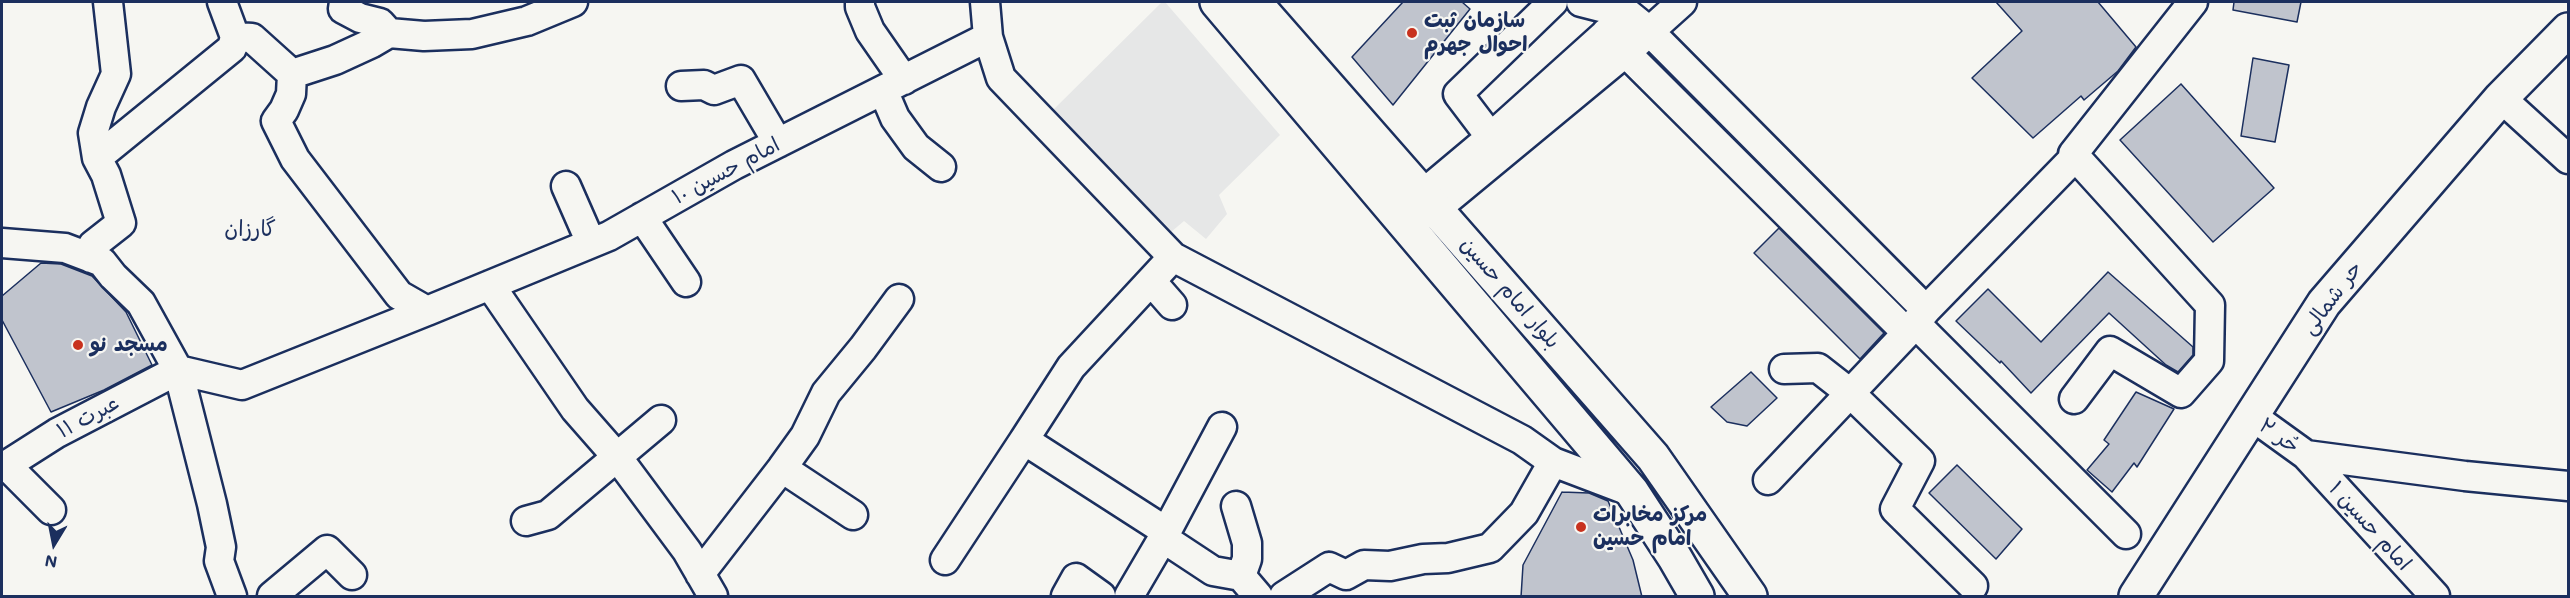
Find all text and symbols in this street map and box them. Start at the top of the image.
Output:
place label: سازمان ثبت احوال جهرم [1424,8,1527,58]
marker: سازمان ثبت احوال جهرم [1405,26,1419,40]
street label: امام حسین ۱۰ [668,132,784,210]
district label: گارزان [224,216,276,242]
street label: بلوار امام حسین [1455,232,1565,354]
street label: حر شمالی [2296,256,2368,340]
place label: مسجد نو [90,332,168,358]
marker: مسجد نو [71,338,85,352]
street label: عبرت ۱۱ [53,390,123,444]
street label: حُر ۲ [2254,413,2304,459]
street label: امام حسین ۱ [2323,476,2417,576]
place label: مرکز مخابرات امام حسین [1593,502,1707,552]
north arrow [24,514,84,574]
marker: مرکز مخابرات امام حسین [1574,520,1588,534]
text: N [43,551,59,574]

